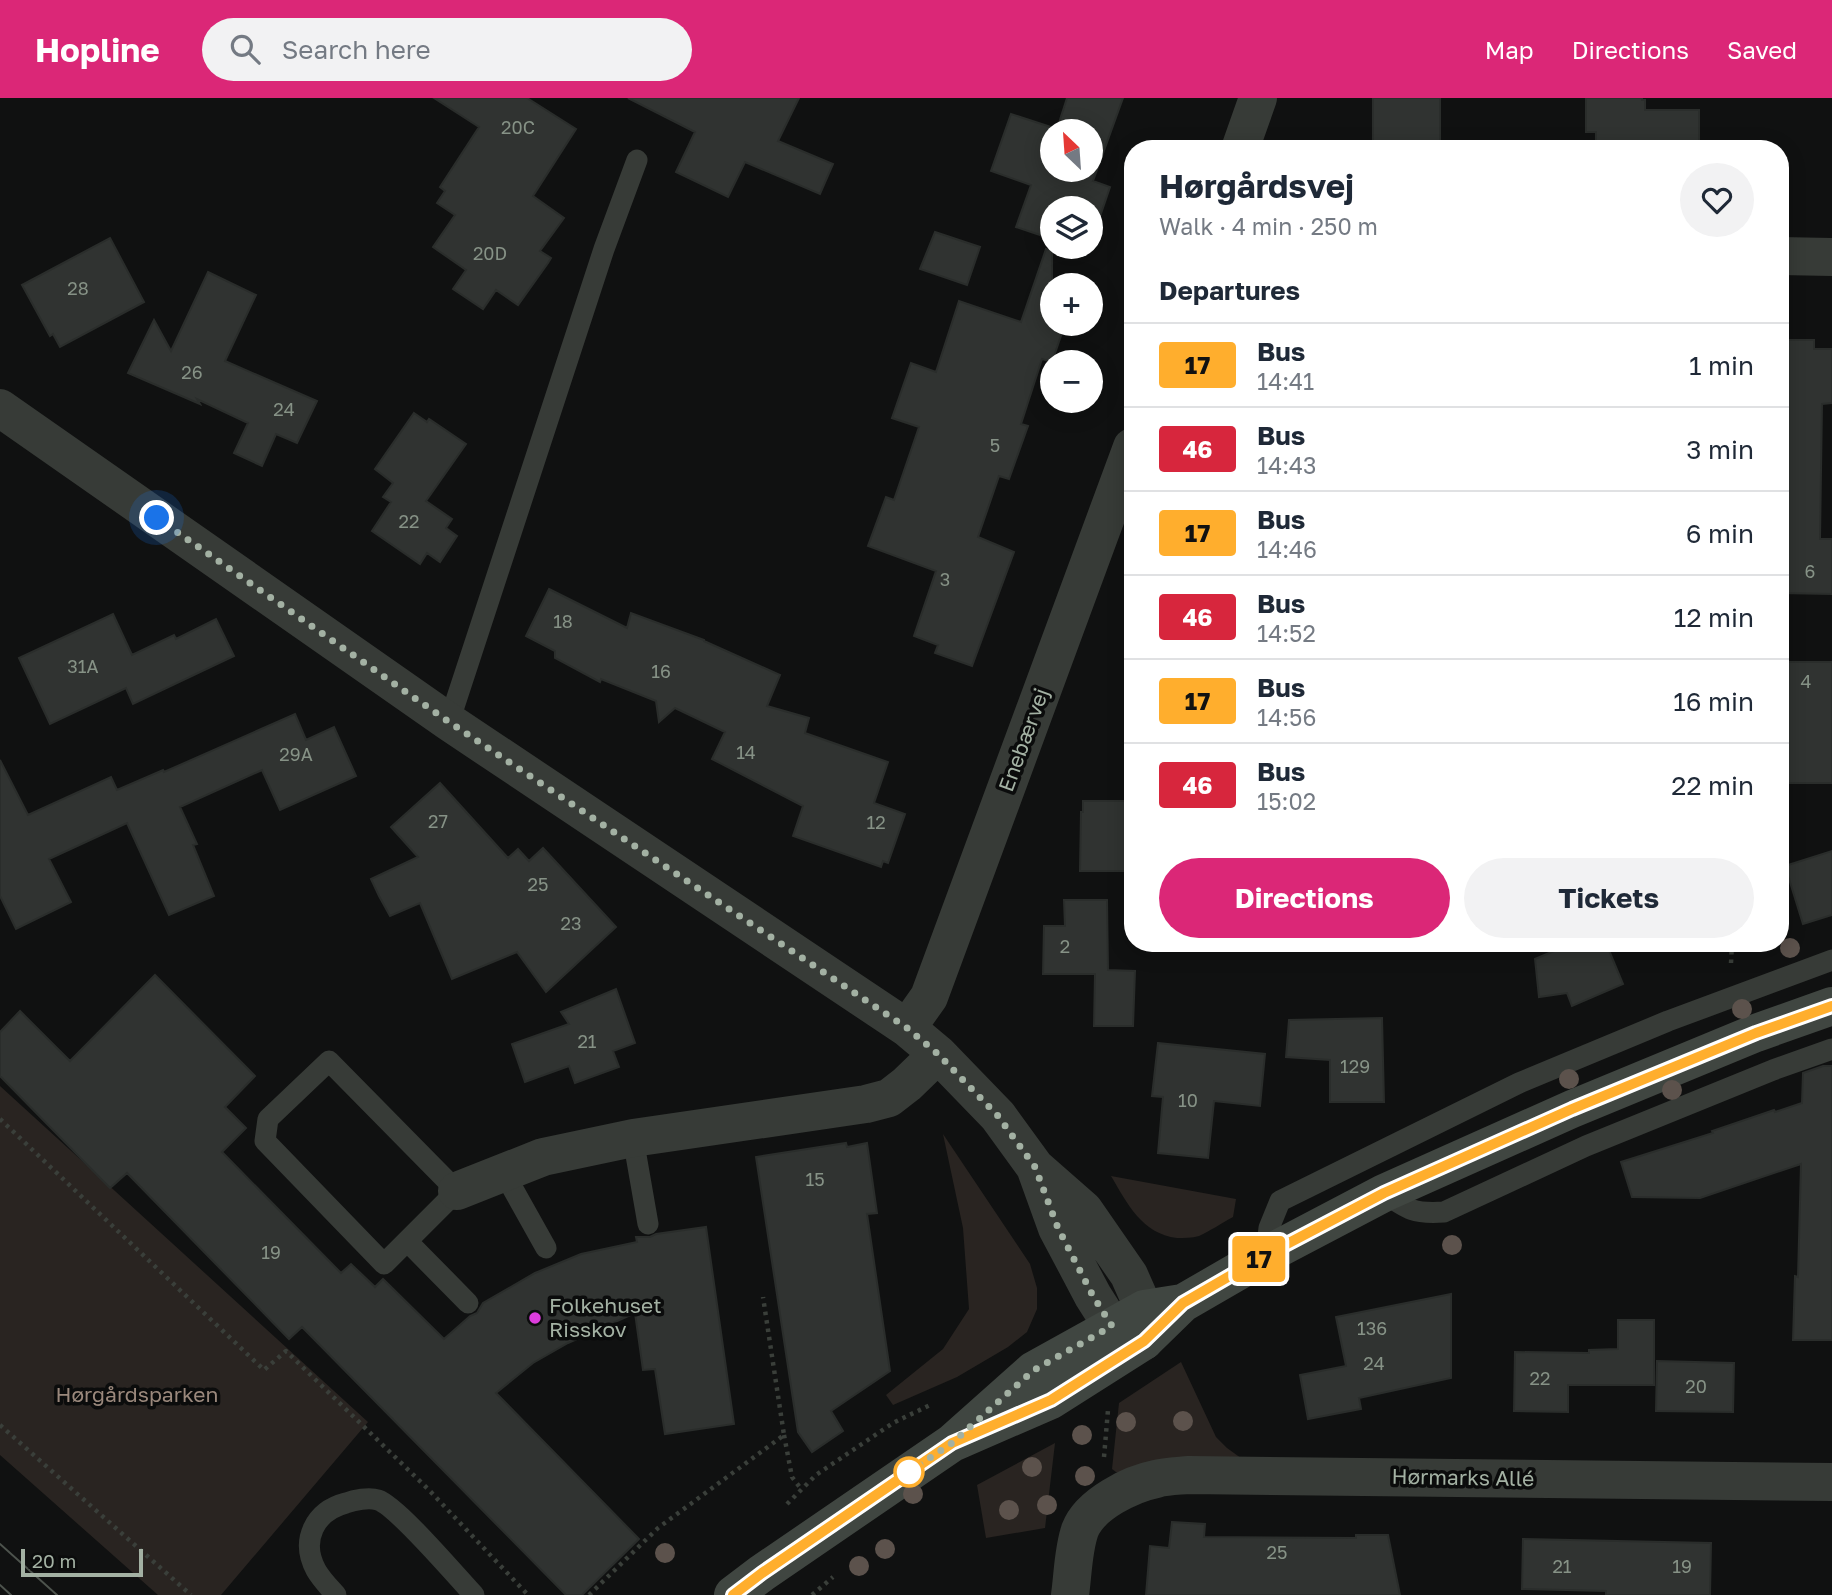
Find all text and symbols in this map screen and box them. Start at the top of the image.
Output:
search box [202,18,692,81]
text: Hopline [35,30,160,69]
icon: search [226,30,264,68]
text: Search here [282,34,431,65]
text: Map [1485,35,1534,64]
text: Directions [1572,35,1689,64]
text: Saved [1727,35,1797,64]
house number: 20C [501,116,535,138]
north arrow [1040,119,1102,182]
map controls [1040,119,1103,413]
button: heart [1680,163,1754,237]
text: Hørgårdsvej [1159,166,1354,205]
button: layers [1040,196,1103,259]
text: Walk · 4 min · 250 m [1159,212,1378,240]
house number: 20D [473,242,507,264]
button: + [1040,273,1103,336]
text: Departures [1159,275,1300,306]
house number: 28 [67,277,89,299]
text: Bus [1257,336,1305,367]
button: − [1040,350,1103,413]
text: 17 [1185,350,1210,379]
text: 1 min [1689,350,1754,381]
house number: 26 [181,361,203,383]
text: 14:41 [1257,367,1314,395]
house number: 24 [273,398,295,420]
text: Bus [1257,420,1305,451]
house number: 5 [990,434,1000,456]
text: 46 [1182,434,1213,463]
text: 3 min [1686,434,1754,465]
text: 14:43 [1257,451,1317,479]
your location [139,500,174,535]
text: Bus [1257,504,1305,535]
house number: 22 [399,510,419,532]
text: 17 [1185,518,1210,547]
text: 6 min [1686,518,1754,549]
text: 14:46 [1257,535,1317,563]
house number: 6 [1805,560,1815,582]
house number: 3 [940,568,950,590]
text: Bus [1257,588,1305,619]
text: 46 [1182,602,1213,631]
text: 12 min [1674,602,1754,633]
house number: 18 [553,610,573,632]
text: 14:52 [1257,619,1316,647]
house number: 31A [67,655,99,677]
house number: 16 [651,660,671,682]
house number: 4 [1801,670,1812,692]
text: Bus [1257,672,1305,703]
street label: Enebærvej [992,684,1054,795]
text: 17 [1185,686,1210,715]
text: 16 min [1673,686,1754,717]
text: 14:56 [1257,703,1316,731]
house number: 14 [736,741,756,763]
house number: 29A [279,743,313,765]
text: Bus [1257,756,1305,787]
text: 46 [1182,770,1213,799]
text: 22 min [1671,770,1754,801]
text: 15:02 [1257,787,1316,815]
house number: 27 [428,810,448,832]
house number: 12 [866,811,886,833]
button: Directions [1159,858,1450,938]
button: Tickets [1464,858,1754,938]
house number: 25 [528,873,548,895]
house number: 23 [561,912,581,934]
house number: 2 [1060,935,1070,957]
house number: 21 [577,1030,597,1052]
house number: 129 [1340,1055,1370,1077]
house number: 10 [1178,1089,1198,1111]
house number: 15 [805,1168,825,1190]
line badge: 17 [1228,1236,1290,1282]
house number: 19 [261,1241,281,1263]
text: 17 [1246,1244,1272,1273]
place label: Folkehuset Risskov [549,1292,662,1342]
marker: Folkehuset Risskov [527,1310,543,1326]
house number: 136 [1357,1317,1387,1339]
house number: 24 [1363,1352,1385,1374]
house number: 22 [1530,1367,1550,1389]
house number: 20 [1685,1375,1707,1397]
park label: Hørgårdsparken [56,1381,218,1407]
unlabelled marker [894,1457,924,1487]
street label: Hørmarks Allé [1391,1463,1535,1491]
house number: 25 [1267,1541,1287,1563]
scale bar [21,1546,144,1578]
text: 20 m [32,1549,76,1572]
house number: 21 [1552,1555,1572,1577]
house number: 19 [1672,1555,1692,1577]

